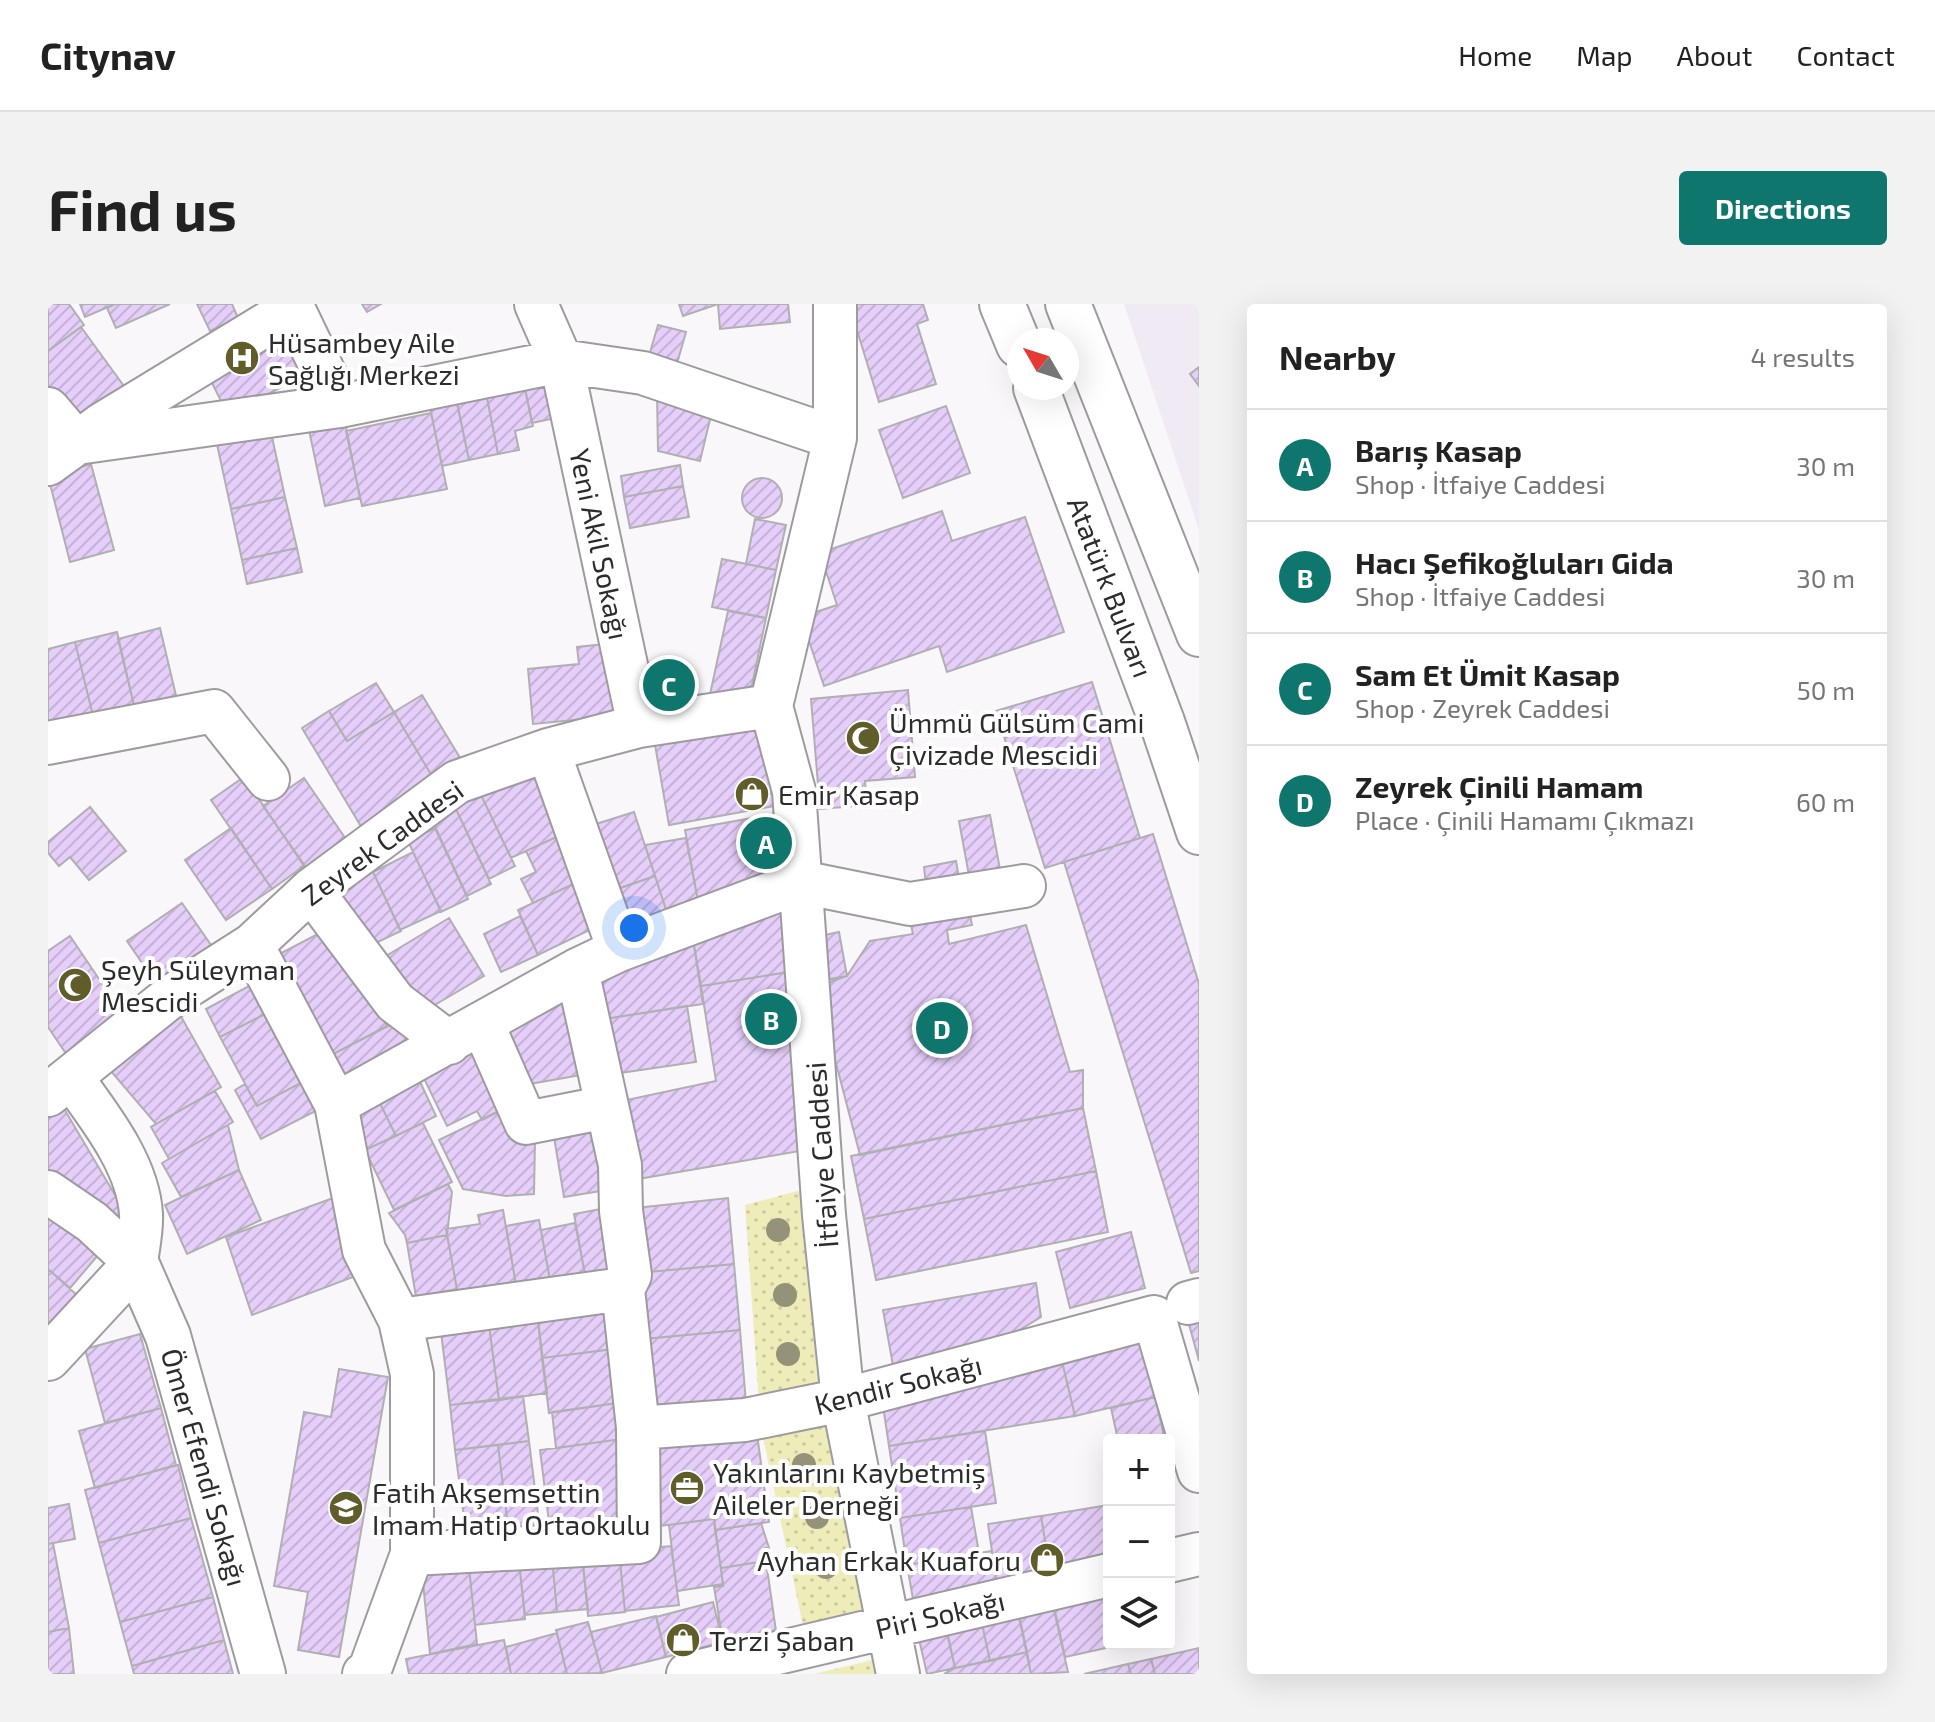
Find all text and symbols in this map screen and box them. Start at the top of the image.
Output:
text: Citynav [40,32,176,78]
text: Home [1458,38,1532,72]
text: Map [1576,38,1633,72]
text: About [1677,38,1752,72]
text: Contact [1796,38,1895,72]
button: Directions [1679,171,1887,245]
text: Find us [48,175,237,242]
place label: Hüsambey Aile Sağlığı Merkezi [268,325,460,391]
north arrow [1007,328,1079,400]
text: Nearby [1279,336,1396,377]
hospital icon: Hüsambey Aile Sağlığı Merkezi [223,339,261,377]
text: 4 results [1750,341,1855,372]
text: Barış Kasap [1355,432,1522,468]
street label: Yeni Akil Sokağı [563,445,637,643]
text: A [1297,450,1313,481]
text: 30 m [1796,450,1855,481]
text: Shop · İtfaiye Caddesi [1355,468,1605,499]
street label: Atatürk Bulvarı [1061,492,1161,682]
text: Hacı Şefikoğluları Gida [1355,544,1674,580]
text: B [1297,562,1313,593]
text: 30 m [1796,562,1855,593]
text: Shop · İtfaiye Caddesi [1355,580,1605,611]
pin: C [643,655,695,715]
text: Sam Et Ümit Kasap [1355,656,1620,692]
text: C [1297,674,1313,705]
text: 50 m [1797,674,1855,705]
text: Shop · Zeyrek Caddesi [1355,692,1610,723]
place label: Ümmü Gülsüm Cami Çivizade Mescidi [889,705,1145,772]
mosque icon: Ümmü Gülsüm Cami Çivizade Mescidi [844,719,882,757]
text: Zeyrek Çinili Hamam [1355,768,1644,804]
street label: Zeyrek Caddesi [295,772,469,912]
shop icon: Emir Kasap [733,775,771,813]
place label: Emir Kasap [778,777,920,811]
text: D [1296,786,1314,817]
text: 60 m [1796,786,1855,817]
text: Place · Çinili Hamamı Çıkmazı [1355,804,1694,835]
pin: A [740,813,792,873]
your location [614,908,654,948]
place label: Şeyh Süleyman Mescidi [101,952,295,1018]
mosque icon: Şeyh Süleyman Mescidi [56,966,94,1004]
pin: B [745,989,797,1049]
pin: D [916,998,968,1058]
street label: İtfaiye Caddesi [798,1061,844,1249]
street label: Ömer Efendi Sokağı [155,1344,255,1590]
street label: Kendir Sokağı [811,1347,985,1421]
map controls [1103,1434,1175,1650]
button: + [1103,1434,1175,1506]
place label: Yakınlarını Kaybetmiş Aileler Derneği [713,1455,986,1521]
office icon: Yakınlarını Kaybetmiş Aileler Derneği [668,1469,706,1507]
place label: Fatih Akşemsettin Imam Hatip Ortaokulu [372,1475,651,1541]
school or university icon: Fatih Akşemsettin Imam Hatip Ortaokulu [327,1489,365,1527]
button: − [1103,1506,1175,1578]
shop icon: Ayhan Erkak Kuaforu [1028,1541,1066,1579]
place label: Ayhan Erkak Kuaforu [757,1543,1021,1577]
button: layers [1103,1578,1175,1650]
street label: Piri Sokağı [872,1583,1008,1645]
shop icon: Terzi Şaban [664,1621,702,1659]
place label: Terzi Şaban [709,1623,855,1658]

